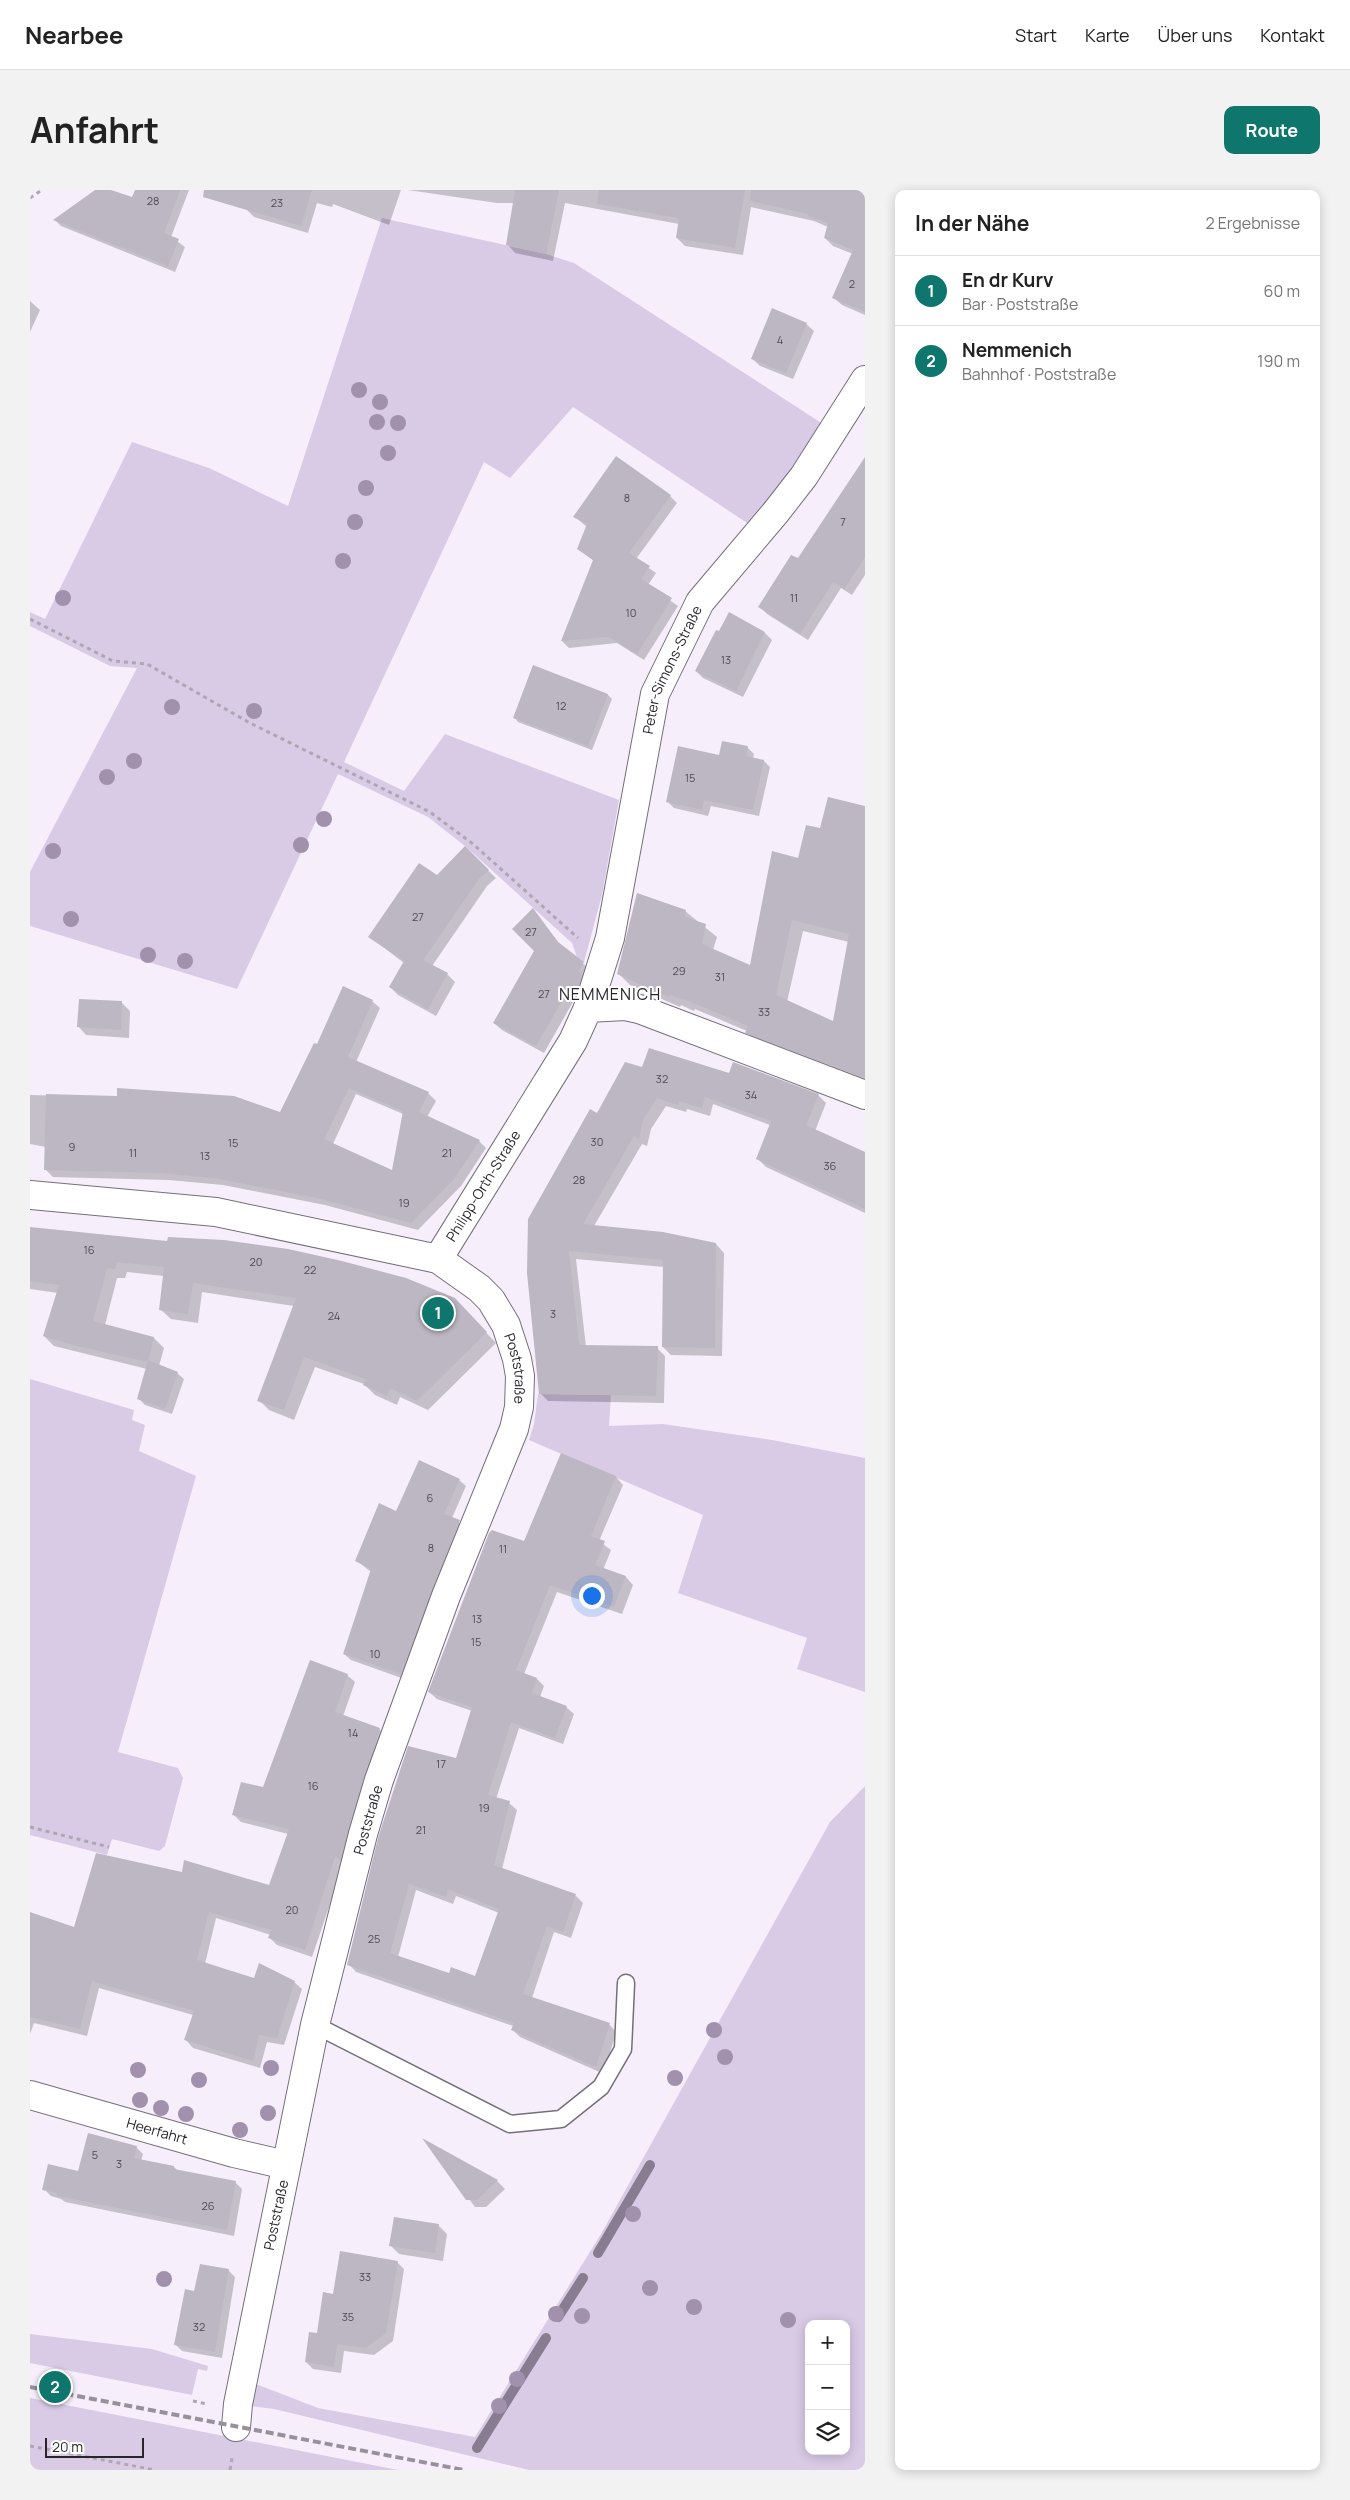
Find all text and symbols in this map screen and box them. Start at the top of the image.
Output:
text: Nearbee [25,18,124,51]
text: Start [1015,23,1057,47]
text: Karte [1085,23,1130,47]
text: Über uns [1158,23,1232,47]
text: Kontakt [1260,23,1325,47]
text: Anfahrt [30,106,159,154]
button: Route [1224,106,1320,154]
house number: 28 [147,193,159,208]
house number: 23 [271,195,283,210]
text: In der Nähe [915,209,1029,237]
text: 2 Ergebnisse [1205,212,1300,234]
text: En dr Kurv [962,267,1054,293]
house number: 2 [849,276,855,291]
text: 1 [927,280,935,302]
text: 60 m [1264,280,1300,302]
text: Bar · Poststraße [962,293,1078,315]
house number: 4 [777,332,783,347]
text: Nemmenich [962,337,1072,363]
text: 2 [926,350,936,372]
text: 190 m [1257,350,1300,372]
text: Bahnhof · Poststraße [962,363,1116,385]
house number: 8 [624,490,630,505]
house number: 7 [840,514,846,529]
house number: 11 [790,590,798,605]
street label: Peter-Simons-Straße [638,602,706,735]
house number: 10 [625,605,637,620]
house number: 13 [721,652,731,667]
house number: 12 [556,698,566,713]
house number: 15 [685,770,695,785]
house number: 27 [412,909,424,924]
house number: 27 [525,924,537,939]
house number: 29 [672,963,686,978]
house number: 31 [715,969,725,984]
district label: NEMMENICH [559,983,661,1005]
house number: 27 [538,986,550,1001]
house number: 33 [758,1004,770,1019]
house number: 32 [656,1071,668,1086]
house number: 34 [745,1087,757,1102]
street label: Philipp-Orth-Straße [441,1126,525,1245]
house number: 30 [591,1134,603,1149]
house number: 15 [228,1135,238,1150]
house number: 9 [69,1139,76,1154]
house number: 11 [129,1145,137,1160]
house number: 21 [442,1145,452,1160]
house number: 13 [200,1148,210,1163]
house number: 36 [824,1158,837,1173]
house number: 28 [573,1172,585,1187]
house number: 19 [398,1195,410,1210]
house number: 16 [83,1242,95,1257]
house number: 20 [250,1254,262,1269]
house number: 22 [304,1262,316,1277]
pin: 1 [422,1294,454,1332]
house number: 3 [550,1306,556,1321]
house number: 24 [328,1308,340,1323]
street label: Poststraße [500,1331,530,1404]
house number: 6 [427,1490,434,1505]
house number: 8 [428,1540,434,1555]
house number: 11 [499,1541,507,1556]
your location [579,1583,605,1609]
house number: 13 [472,1611,482,1626]
house number: 15 [471,1634,481,1649]
house number: 10 [369,1646,381,1661]
house number: 14 [348,1725,358,1740]
house number: 17 [436,1756,446,1771]
house number: 16 [307,1778,319,1793]
street label: Poststraße [349,1783,387,1857]
house number: 19 [478,1800,490,1815]
house number: 21 [416,1822,426,1837]
house number: 20 [286,1902,298,1917]
house number: 25 [368,1931,380,1946]
street label: Heerfahrt [124,2113,190,2148]
house number: 5 [92,2147,98,2162]
house number: 3 [116,2156,122,2171]
street label: Poststraße [259,2178,292,2252]
house number: 26 [201,2198,215,2213]
house number: 33 [359,2269,371,2284]
house number: 35 [342,2309,354,2324]
house number: 32 [193,2319,205,2334]
map controls [805,2320,850,2455]
button: + [805,2320,850,2365]
button: − [805,2365,850,2410]
pin: 2 [39,2368,71,2406]
button: layers [805,2410,850,2455]
scale bar [45,2435,144,2458]
text: 20 m [52,2437,83,2456]

